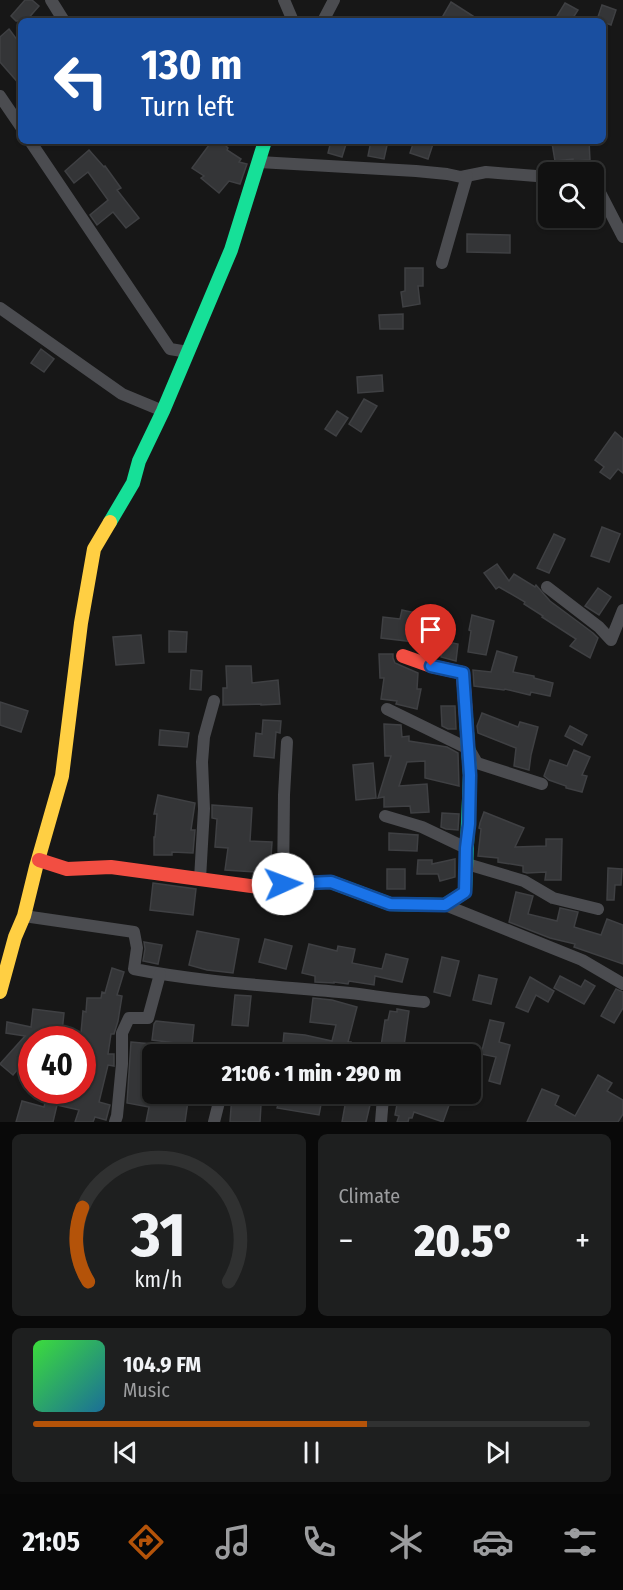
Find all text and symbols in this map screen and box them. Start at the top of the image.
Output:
text: 130 m [141,40,242,90]
icon: left [42,42,120,120]
text: Turn left [141,91,234,123]
map controls [538,162,604,228]
button: search [538,162,604,228]
pin [405,604,456,666]
icon: arrive [414,613,447,646]
position arrow [251,852,315,916]
speed limit sign: 40 [18,1026,96,1104]
text: 21:06 · 1 min · 290 m [222,1060,401,1087]
text: Climate [339,1184,400,1208]
text: 31 [130,1198,186,1273]
text: 20.5° [414,1214,514,1268]
text: − [339,1221,353,1261]
text: + [575,1221,590,1261]
text: km/h [135,1267,183,1293]
text: 104.9 FM [123,1351,201,1378]
text: Music [123,1378,170,1402]
icon: previous [109,1436,142,1469]
icon: pause [295,1436,328,1469]
icon: next [481,1436,514,1469]
icon: directions [125,1521,167,1563]
icon: music [212,1521,254,1563]
icon: phone [298,1521,340,1563]
icon: climate [385,1521,427,1563]
icon: car [472,1521,514,1563]
icon: filters [559,1521,601,1563]
text: 21:05 [22,1526,80,1558]

